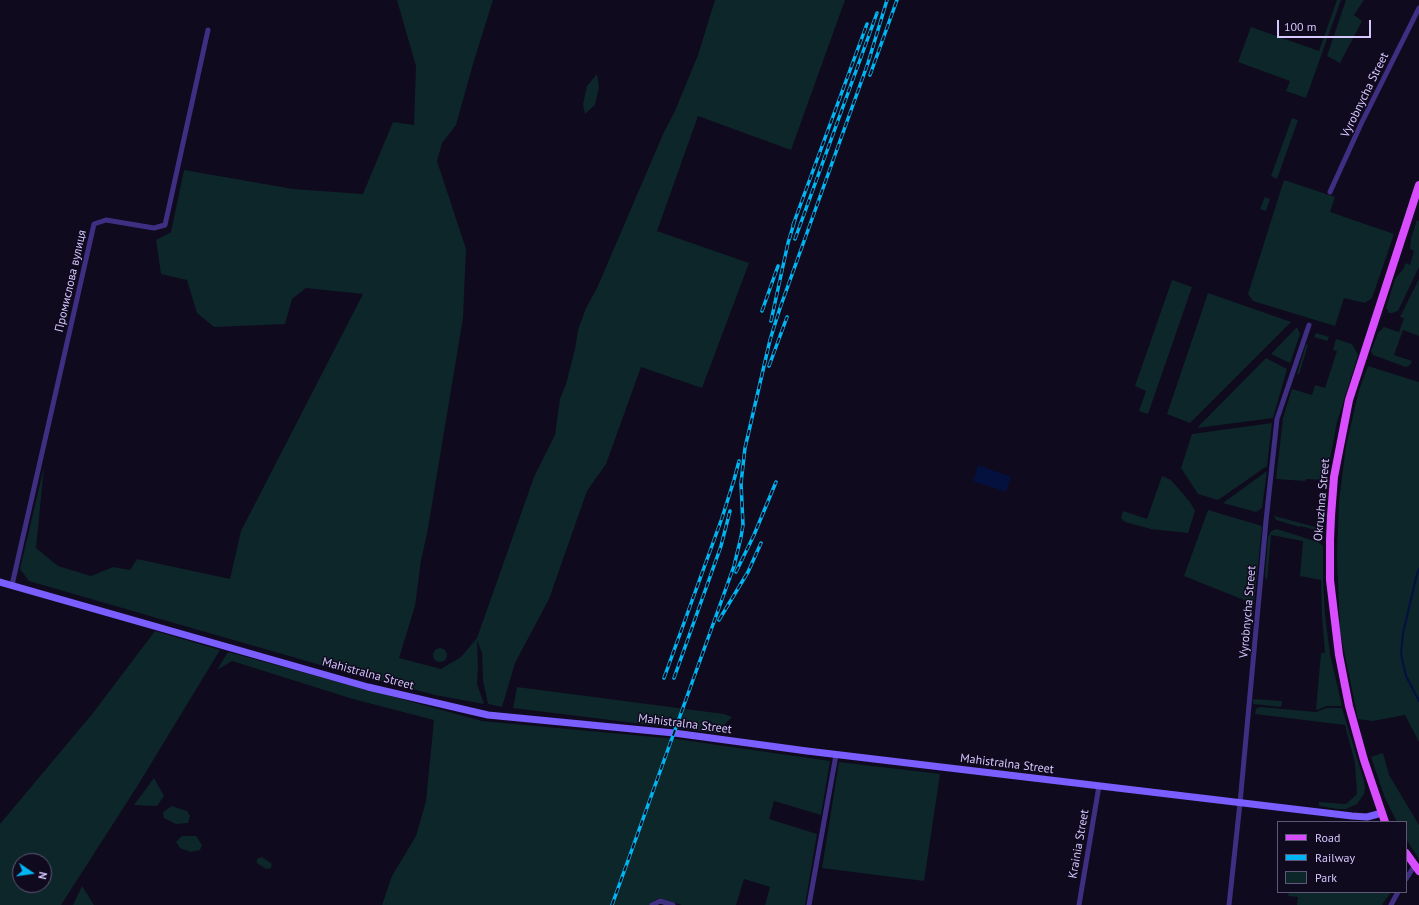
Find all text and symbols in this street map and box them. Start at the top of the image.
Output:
scale bar [1279,12,1373,38]
text: 100 m [1284,19,1317,34]
street label: Vyrobnycha Street [1338,50,1392,140]
street label: Промислова вулиця [52,229,90,333]
street label: Okruzhna Street [1311,458,1333,542]
street label: Vyrobnycha Street [1237,565,1259,659]
street label: Mahistralna Street [321,655,415,693]
street label: Mahistralna Street [637,711,733,737]
street label: Mahistralna Street [959,751,1055,777]
street label: Krainia Street [1066,808,1092,880]
legend [1277,821,1407,893]
text: Road [1315,830,1340,845]
text: Railway [1315,850,1355,865]
north arrow [12,853,52,893]
text: N [35,870,50,881]
text: Park [1315,870,1337,885]

